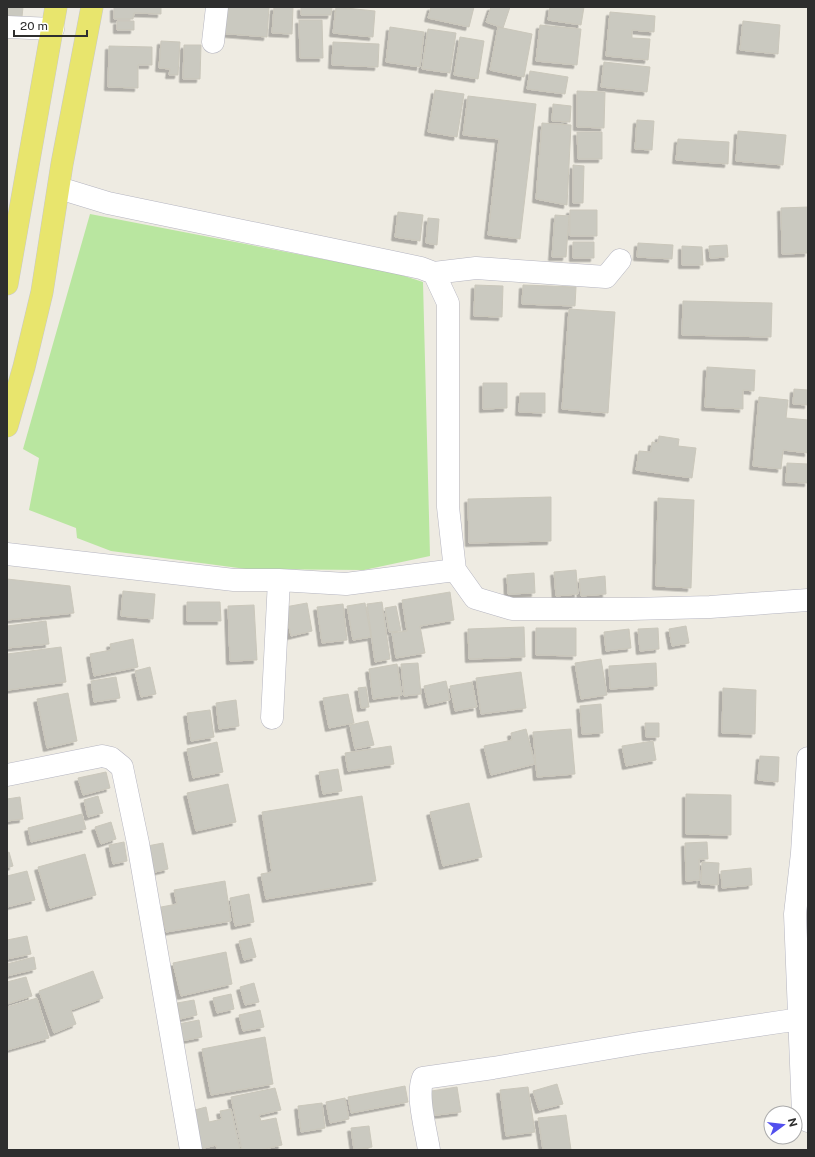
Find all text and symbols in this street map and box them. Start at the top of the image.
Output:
scale bar [14,12,87,38]
text: 20 m [20,19,48,33]
north arrow [763,1105,803,1145]
text: N [786,1117,800,1128]

